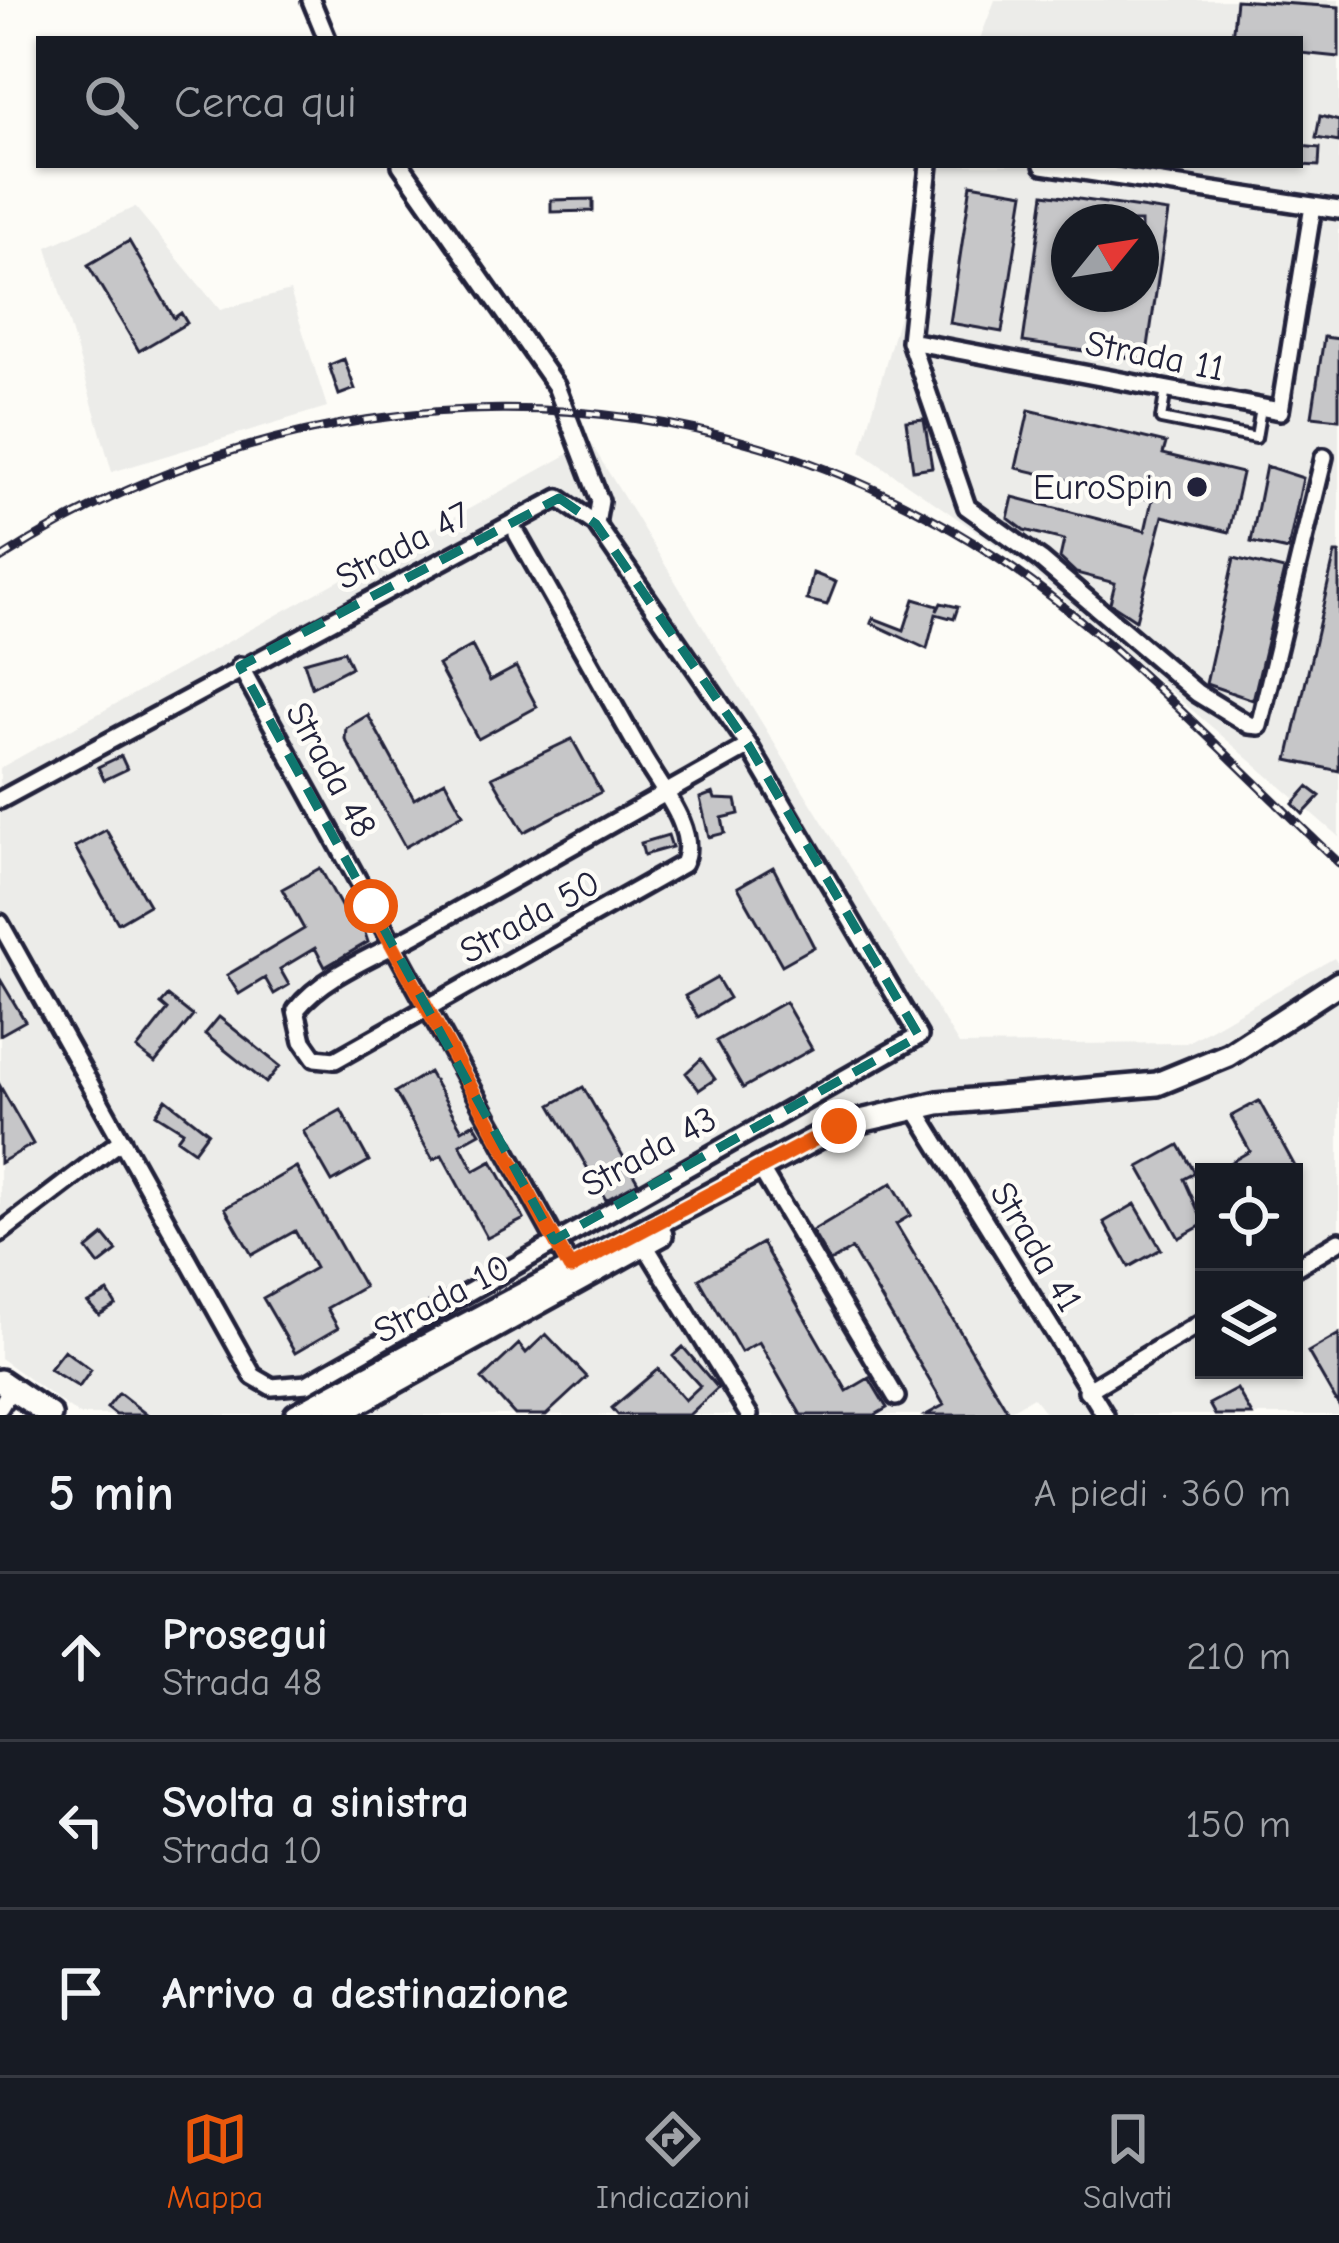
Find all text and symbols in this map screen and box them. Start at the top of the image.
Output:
search box [36,36,1303,168]
icon: search [78,69,144,135]
text: Cerca qui [174,76,357,128]
north arrow [1051,204,1159,312]
street label: Strada 11 [1082,322,1228,390]
place label: EuroSpin [1033,467,1173,508]
marker: EuroSpin [1184,474,1210,500]
street label: Strada 47 [329,494,477,598]
street label: Strada 48 [277,695,385,845]
street label: Strada 50 [453,862,607,972]
route start [344,879,398,933]
street label: Strada 43 [574,1098,724,1206]
route end [812,1099,866,1153]
map controls [1195,1163,1303,1379]
button: locate [1195,1163,1303,1271]
street label: Strada 41 [981,1175,1091,1319]
street label: Strada 10 [367,1246,517,1352]
button: layers [1195,1271,1303,1379]
text: 5 min [48,1464,174,1523]
text: A piedi · 360 m [1034,1471,1291,1516]
text: Prosegui [162,1608,328,1660]
icon: ahead [48,1624,114,1690]
text: 210 m [1186,1634,1291,1679]
text: Strada 48 [162,1660,322,1705]
text: Svolta a sinistra [162,1776,469,1828]
icon: left [48,1792,114,1858]
text: 150 m [1185,1802,1291,1847]
text: Strada 10 [162,1828,323,1873]
icon: arrive [48,1960,114,2026]
text: Arrivo a destinazione [162,1967,568,2019]
tab: Mappa [166,2106,263,2216]
tab: Indicazioni [596,2106,750,2216]
tab: Salvati [1083,2106,1173,2216]

